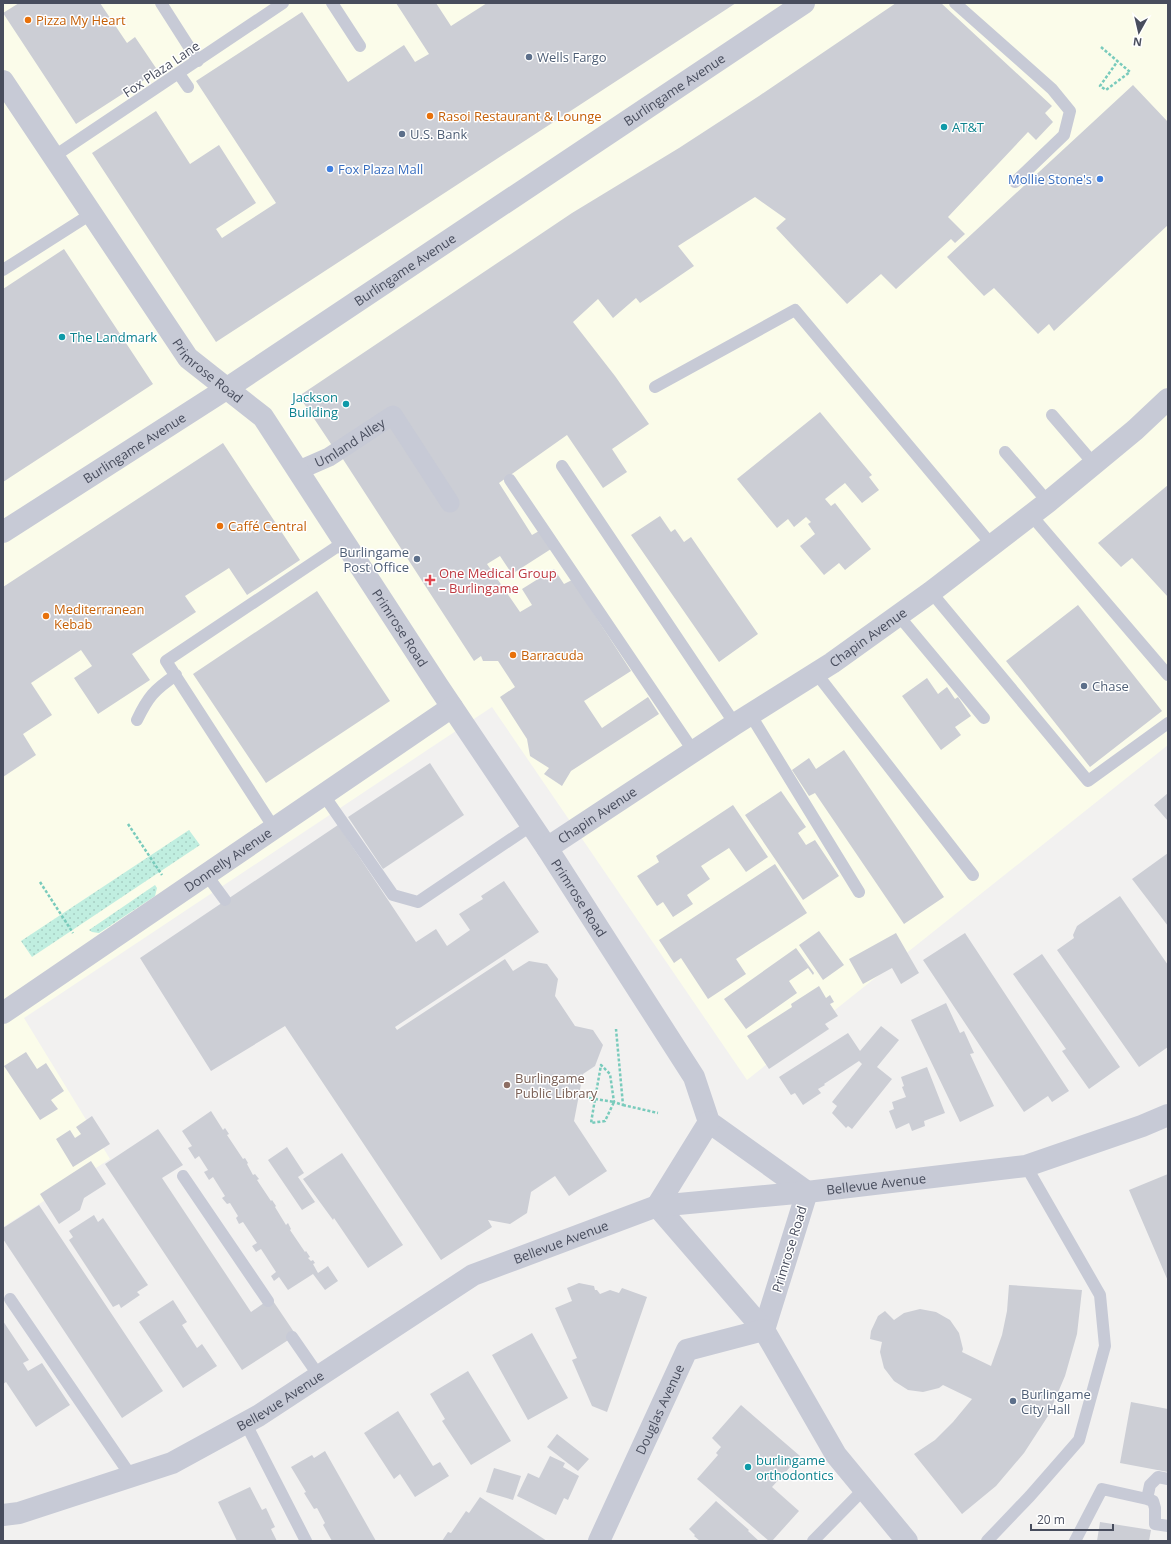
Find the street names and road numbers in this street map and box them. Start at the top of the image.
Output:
street label: Fox Plaza Lane [119,37,203,101]
street label: Burlingame Avenue [620,49,729,130]
street label: Burlingame Avenue [351,229,459,310]
street label: Primrose Road [168,335,247,407]
street label: Burlingame Avenue [80,408,189,487]
street label: Umland Alley [312,413,389,471]
street label: Primrose Road [368,585,432,670]
street label: Chapin Avenue [826,603,910,671]
street label: Chapin Avenue [554,782,640,848]
street label: Donnelly Avenue [180,824,275,896]
street label: Primrose Road [547,855,611,940]
street label: Bellevue Avenue [825,1169,927,1199]
street label: Primrose Road [767,1204,811,1294]
street label: Bellevue Avenue [511,1216,611,1268]
street label: Douglas Avenue [631,1361,688,1457]
street label: Bellevue Avenue [233,1366,327,1435]

